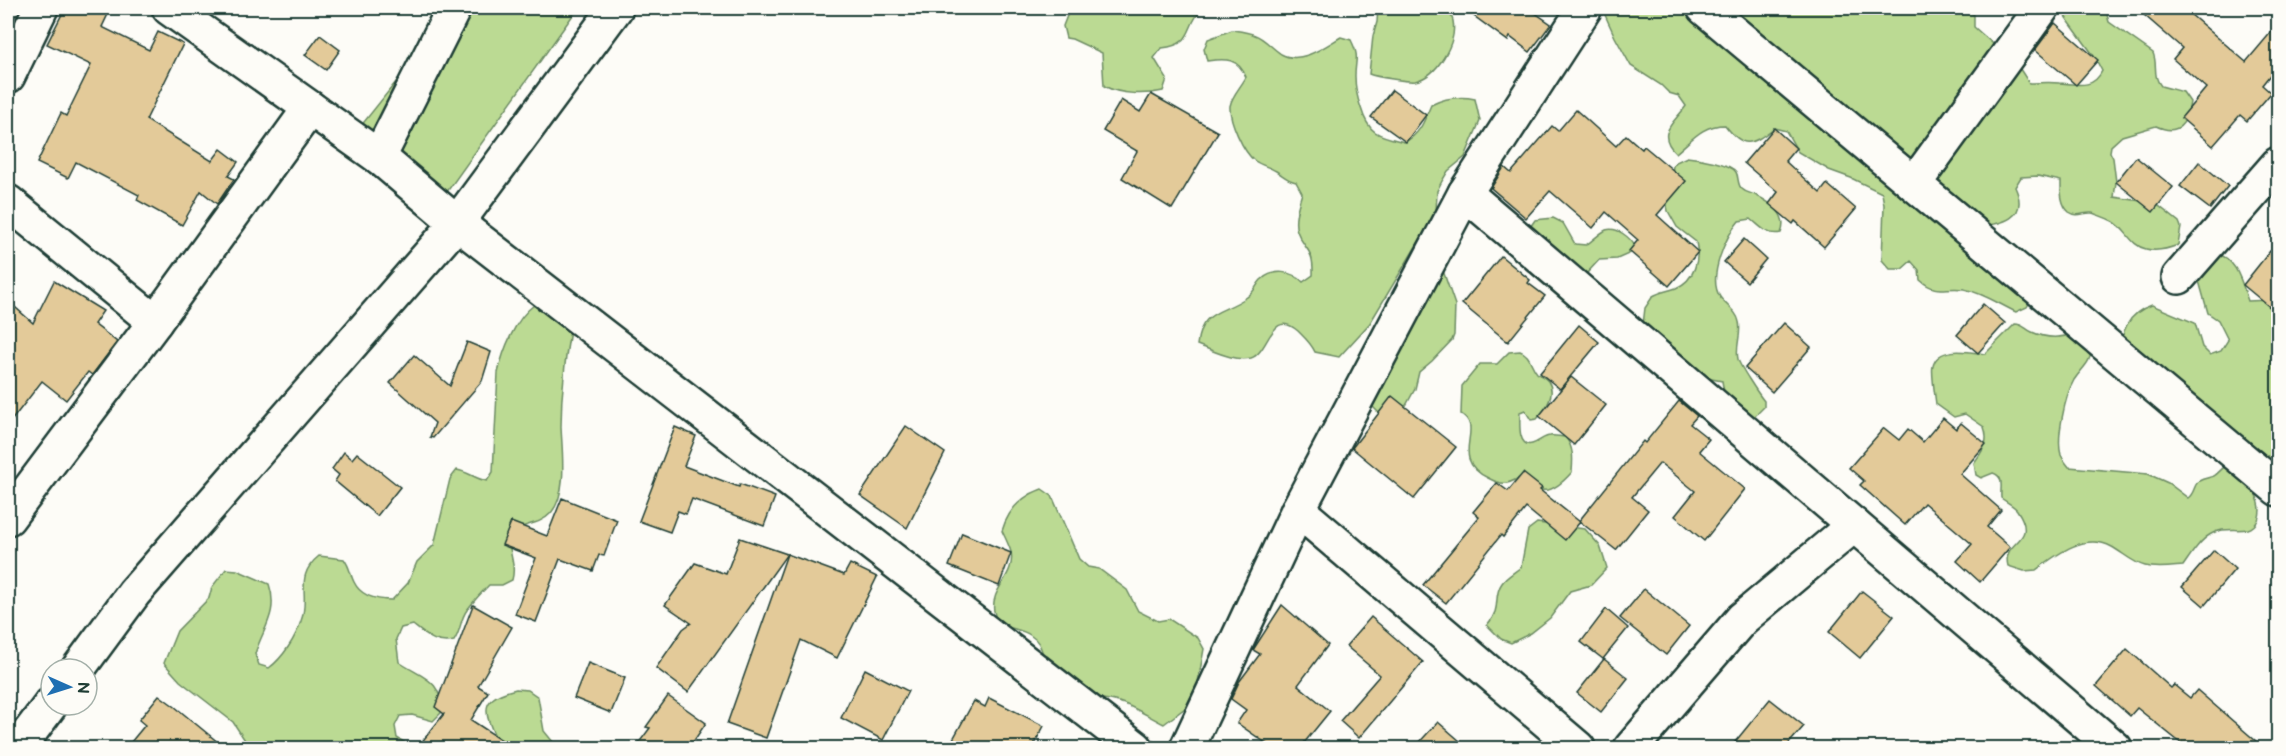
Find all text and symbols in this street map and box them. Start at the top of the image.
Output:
north arrow [39,657,99,717]
text: N [73,681,92,694]

